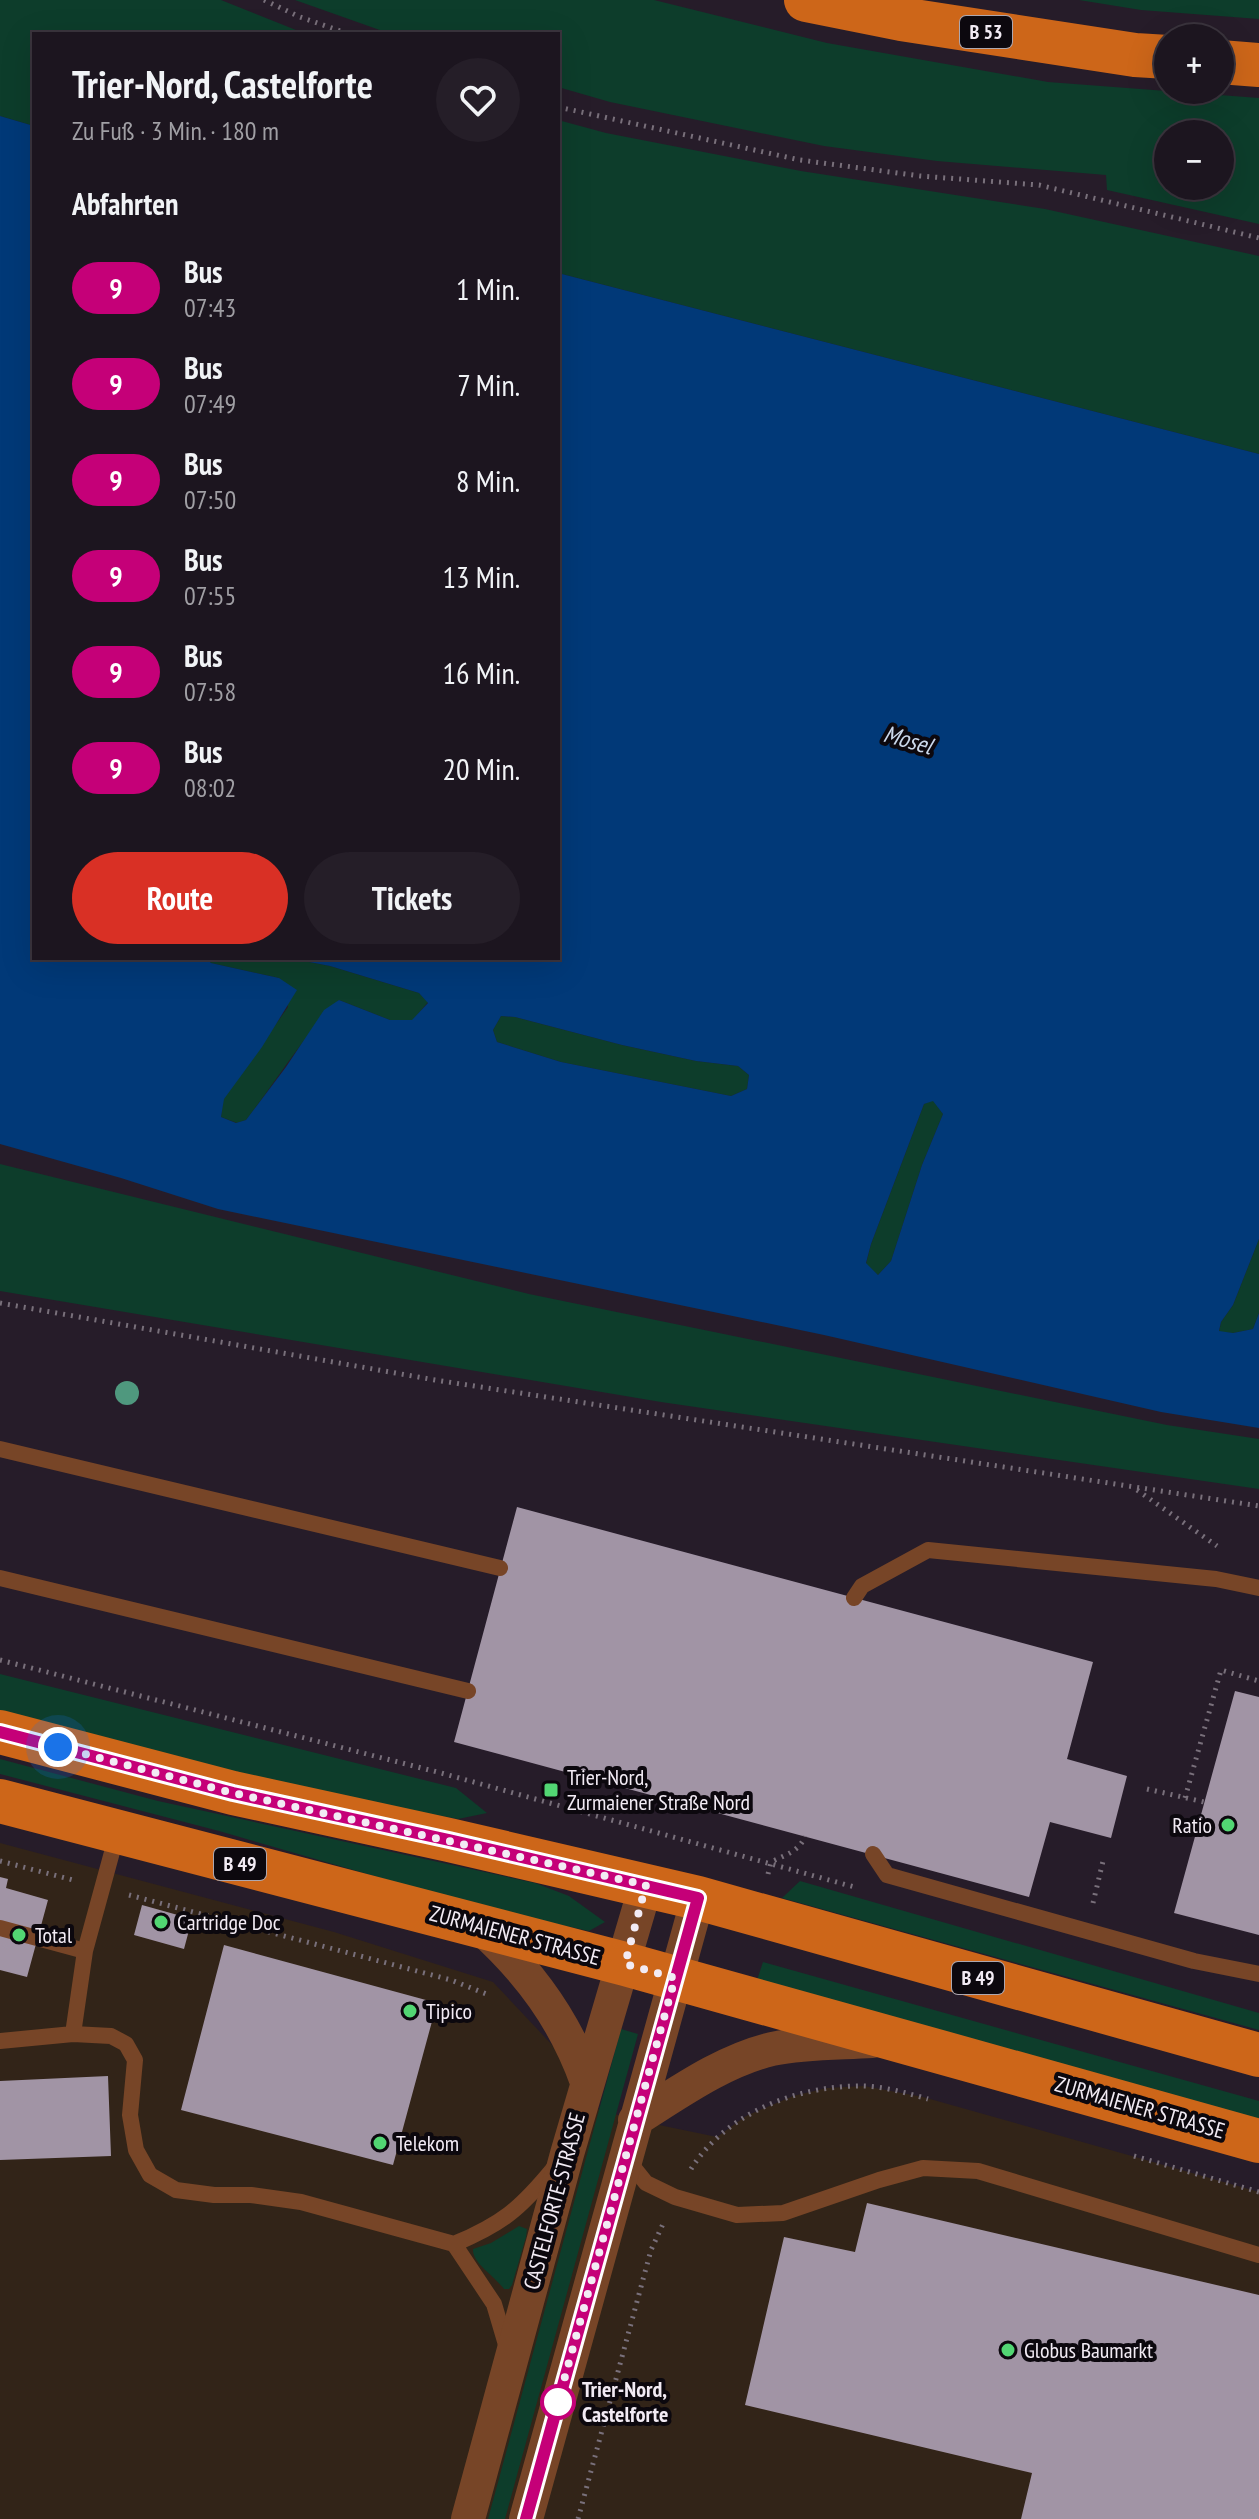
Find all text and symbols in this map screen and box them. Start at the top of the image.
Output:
road number: B 53 [960,16,1012,48]
map controls [1154,24,1234,200]
button: + [1154,24,1234,104]
button: heart [436,58,520,142]
text: Trier-Nord, Castelforte [72,59,373,108]
text: Zu Fuß · 3 Min. · 180 m [72,114,279,147]
button: − [1154,120,1234,200]
text: Abfahrten [72,184,178,223]
text: Bus [184,252,223,291]
text: 9 [109,269,123,306]
text: 1 Min. [456,269,520,308]
text: 07:43 [184,291,236,324]
text: Bus [184,348,223,387]
text: 9 [109,365,123,402]
text: 7 Min. [457,365,520,404]
text: 07:49 [184,387,236,420]
text: Bus [184,444,223,483]
text: 9 [109,461,123,498]
text: 8 Min. [456,461,520,500]
text: 07:50 [184,483,236,516]
text: Bus [184,540,223,579]
text: 9 [109,557,123,594]
text: 13 Min. [443,557,520,596]
text: 07:55 [184,579,236,612]
text: Bus [184,636,223,675]
text: 9 [109,653,123,690]
text: 16 Min. [443,653,520,692]
text: 07:58 [184,675,236,708]
water label: Mosel [880,718,938,762]
text: Bus [184,732,223,771]
text: 9 [109,749,123,786]
text: 20 Min. [443,749,520,788]
text: 08:02 [184,771,236,804]
button: Route [72,852,288,944]
button: Tickets [304,852,520,944]
your location [38,1727,78,1767]
place label: Trier-Nord, Zurmaiener Straße Nord [567,1763,750,1816]
marker: Trier-Nord, Zurmaiener Straße Nord [542,1781,560,1799]
place label: Ratio [1172,1811,1212,1839]
marker: Ratio [1219,1816,1237,1834]
road number: B 49 [214,1848,266,1880]
street label: ZURMAIENER STRASSE [427,1899,603,1971]
place label: Cartridge Doc [177,1908,281,1936]
marker: Cartridge Doc [152,1913,170,1931]
place label: Total [35,1921,73,1949]
marker: Total [10,1926,28,1944]
road number: B 49 [952,1962,1004,1994]
place label: Tipico [426,1997,472,2025]
marker: Tipico [401,2002,419,2020]
street label: ZURMAIENER STRASSE [1052,2069,1228,2145]
street label: CASTELFORTE-STRASSE [517,2109,591,2293]
place label: Telekom [396,2129,459,2157]
marker: Telekom [371,2134,389,2152]
place label: Globus Baumarkt [1024,2336,1153,2364]
marker: Globus Baumarkt [999,2341,1017,2359]
place label: Trier-Nord, Castelforte [582,2375,668,2428]
marker: Trier-Nord, Castelforte [541,2385,575,2419]

